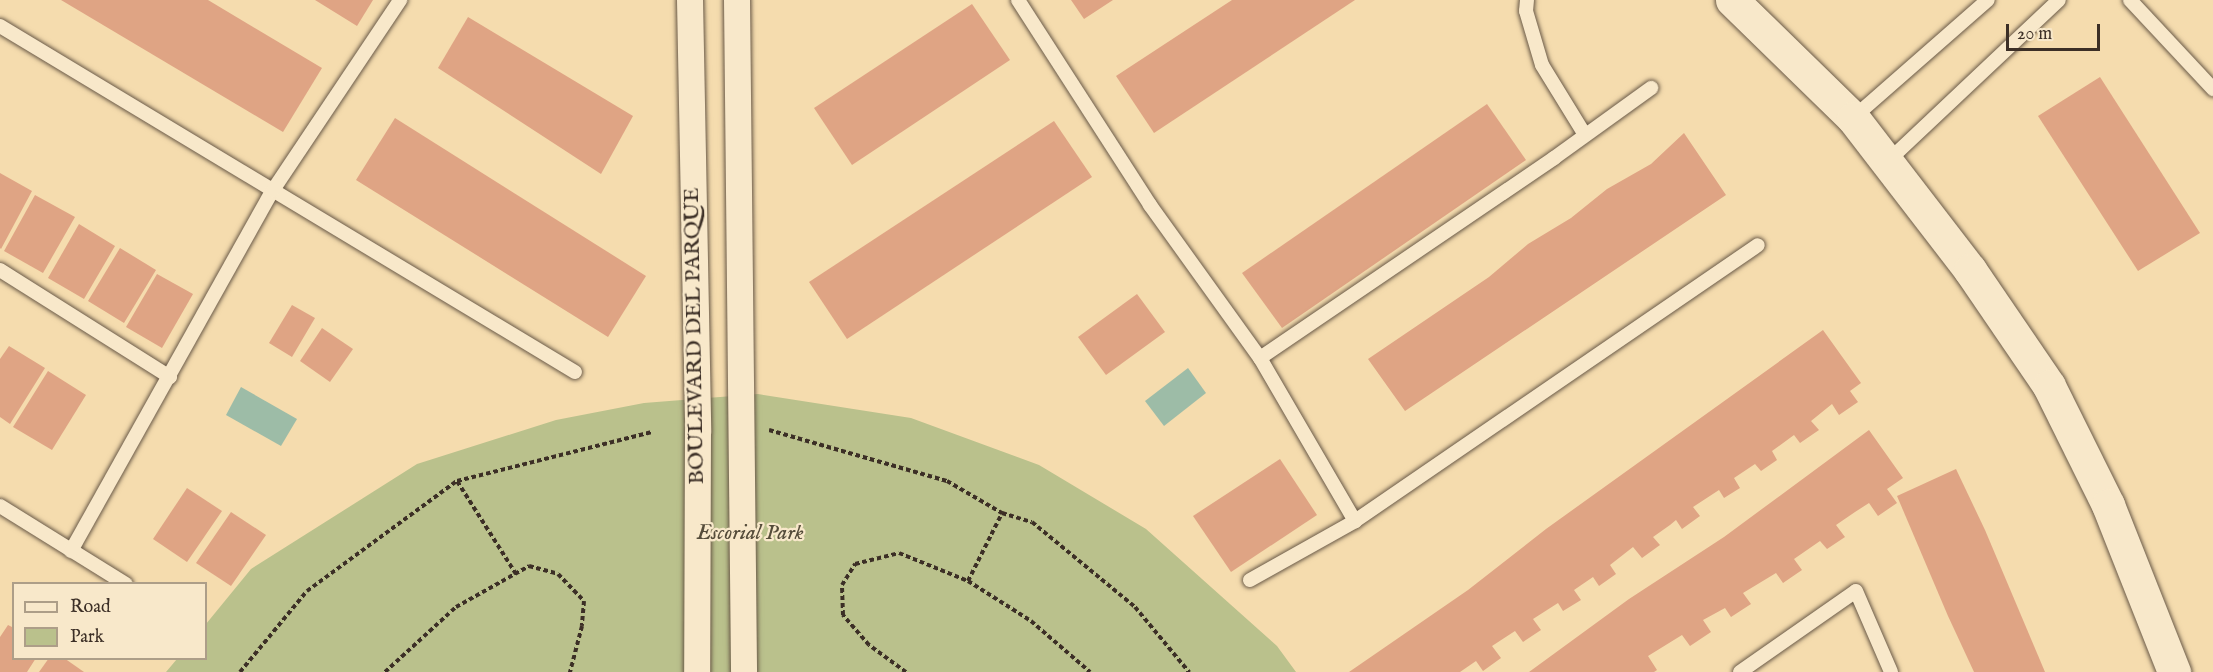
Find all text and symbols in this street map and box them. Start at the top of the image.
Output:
scale bar [2009,12,2104,50]
text: 20 m [2017,23,2052,46]
street label: BOULEVARD DEL PARQUE [679,187,711,485]
park label: Escorial Park [697,521,803,547]
legend [12,582,207,660]
text: Road [70,596,111,619]
text: Park [70,626,104,649]

